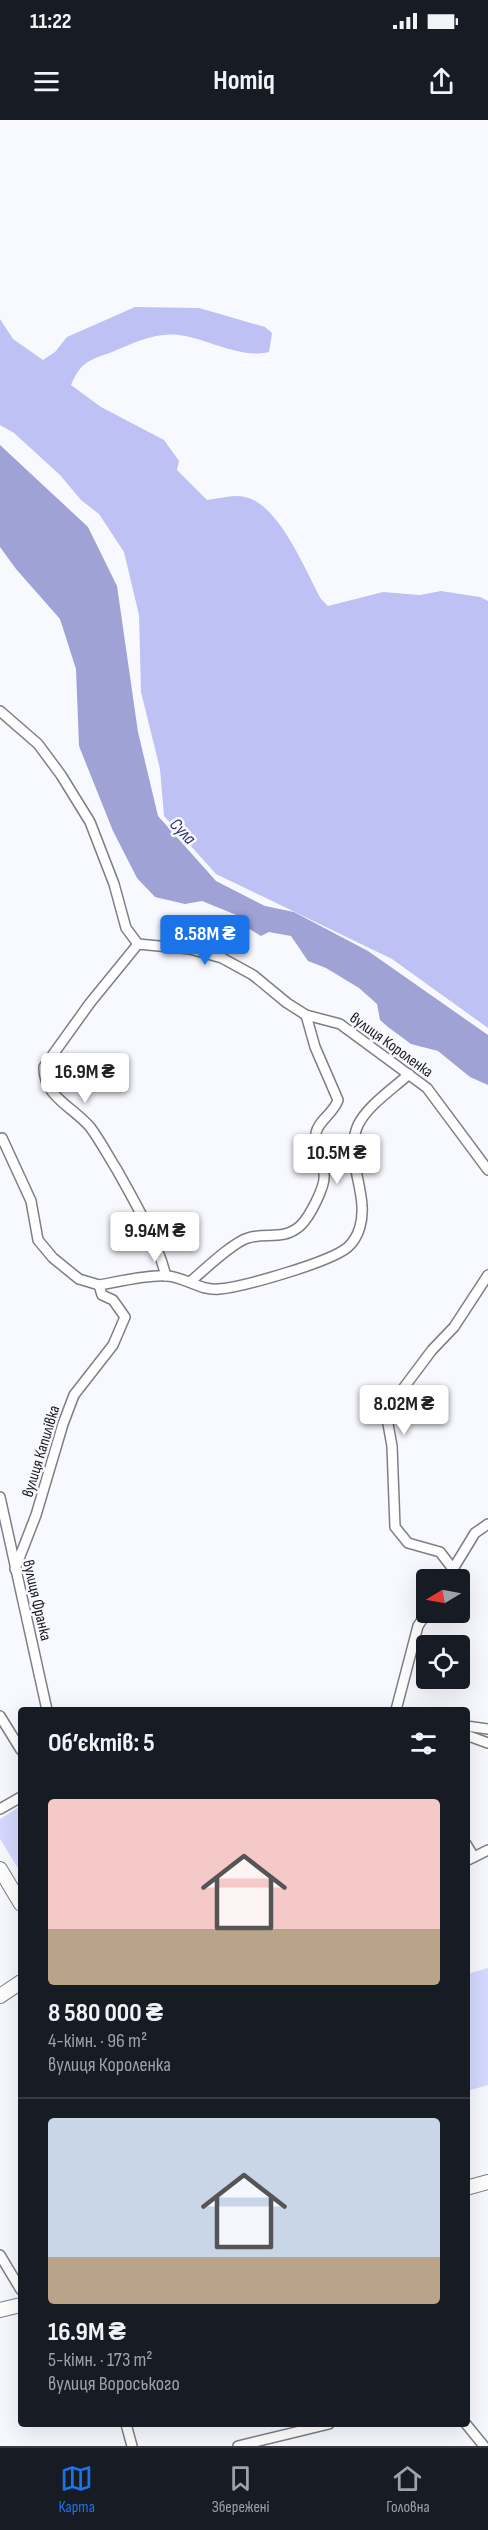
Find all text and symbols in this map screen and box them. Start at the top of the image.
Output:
text: 11:22 [30,8,71,35]
icon: menu [30,65,63,98]
text: Homiq [213,65,275,97]
icon: share [425,65,458,98]
water label: Сула [165,814,201,849]
pin: 8.58M ₴ [150,915,260,966]
text: 8.58M ₴ [174,922,236,946]
street label: вулиця Короленка [346,1009,437,1082]
pin: 16.9M ₴ [30,1053,140,1104]
text: 16.9M ₴ [55,1060,115,1084]
pin: 10.5M ₴ [282,1134,392,1185]
text: 10.5M ₴ [307,1141,367,1165]
pin: 9.94M ₴ [100,1212,210,1263]
text: 9.94M ₴ [124,1219,186,1243]
pin: 8.02M ₴ [349,1385,459,1436]
text: 8.02M ₴ [374,1392,434,1416]
street label: вулиця Капилівка [18,1403,64,1500]
street label: вулиця Франка [18,1558,55,1643]
north arrow [416,1569,470,1623]
map controls [416,1569,470,1689]
button: locate [416,1635,470,1689]
icon: filters [407,1727,440,1760]
text: Об’єктів: 5 [48,1728,155,1759]
icon: home [190,1838,298,1946]
text: 8 580 000 ₴ [48,1998,163,2029]
text: 4-кімн. · 96 m² [48,2029,147,2053]
text: вулиця Короленка [48,2053,171,2077]
icon: home [190,2157,298,2265]
text: 16.9M ₴ [48,2317,126,2348]
text: 5-кімн. · 173 m² [48,2348,153,2372]
text: вулиця Вороського [48,2372,180,2396]
tab: Карта [58,2462,95,2517]
tab: Збережені [212,2462,270,2517]
tab: Головна [386,2462,430,2517]

